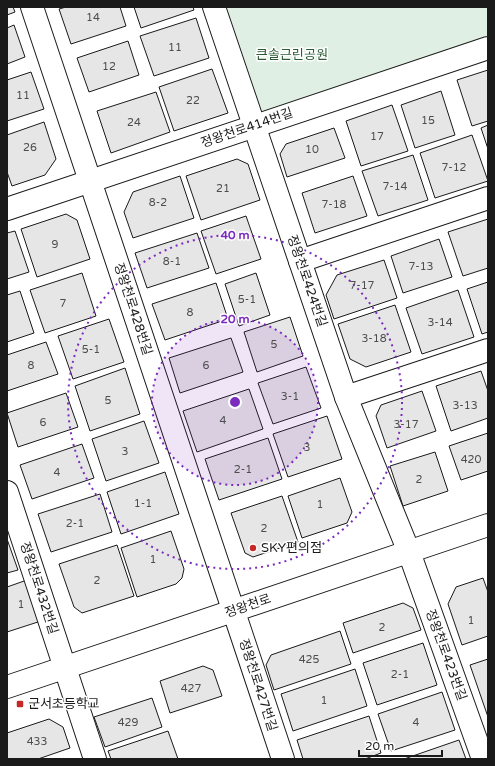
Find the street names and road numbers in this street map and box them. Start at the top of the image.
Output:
street label: 정왕천로414번길 [199,105,295,151]
street label: 정왕천로424번길 [284,233,330,329]
street label: 정왕천로428번길 [111,261,155,357]
street label: 정왕천로432번길 [17,540,61,636]
street label: 정왕천로 [223,591,273,621]
street label: 정왕천로423번길 [422,607,470,703]
street label: 정왕천로427번길 [236,637,280,733]

